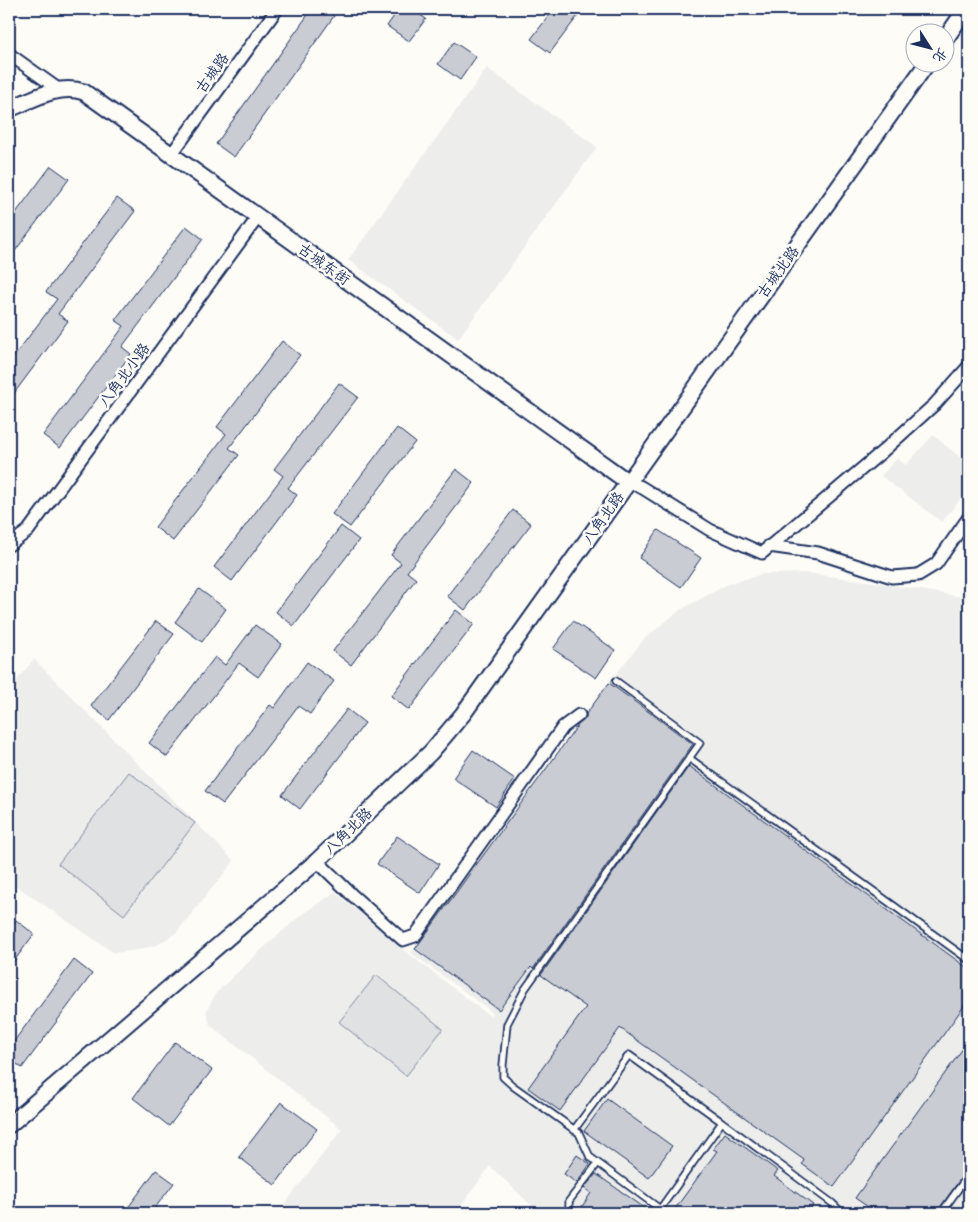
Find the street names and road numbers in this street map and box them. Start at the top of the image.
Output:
street label: 古城路 [191,50,233,96]
street label: 古城东街 [294,239,354,289]
street label: 古城北路 [753,242,803,302]
street label: 八角北小路 [95,339,153,411]
street label: 八角北路 [578,488,628,548]
street label: 八角北路 [320,804,376,858]

